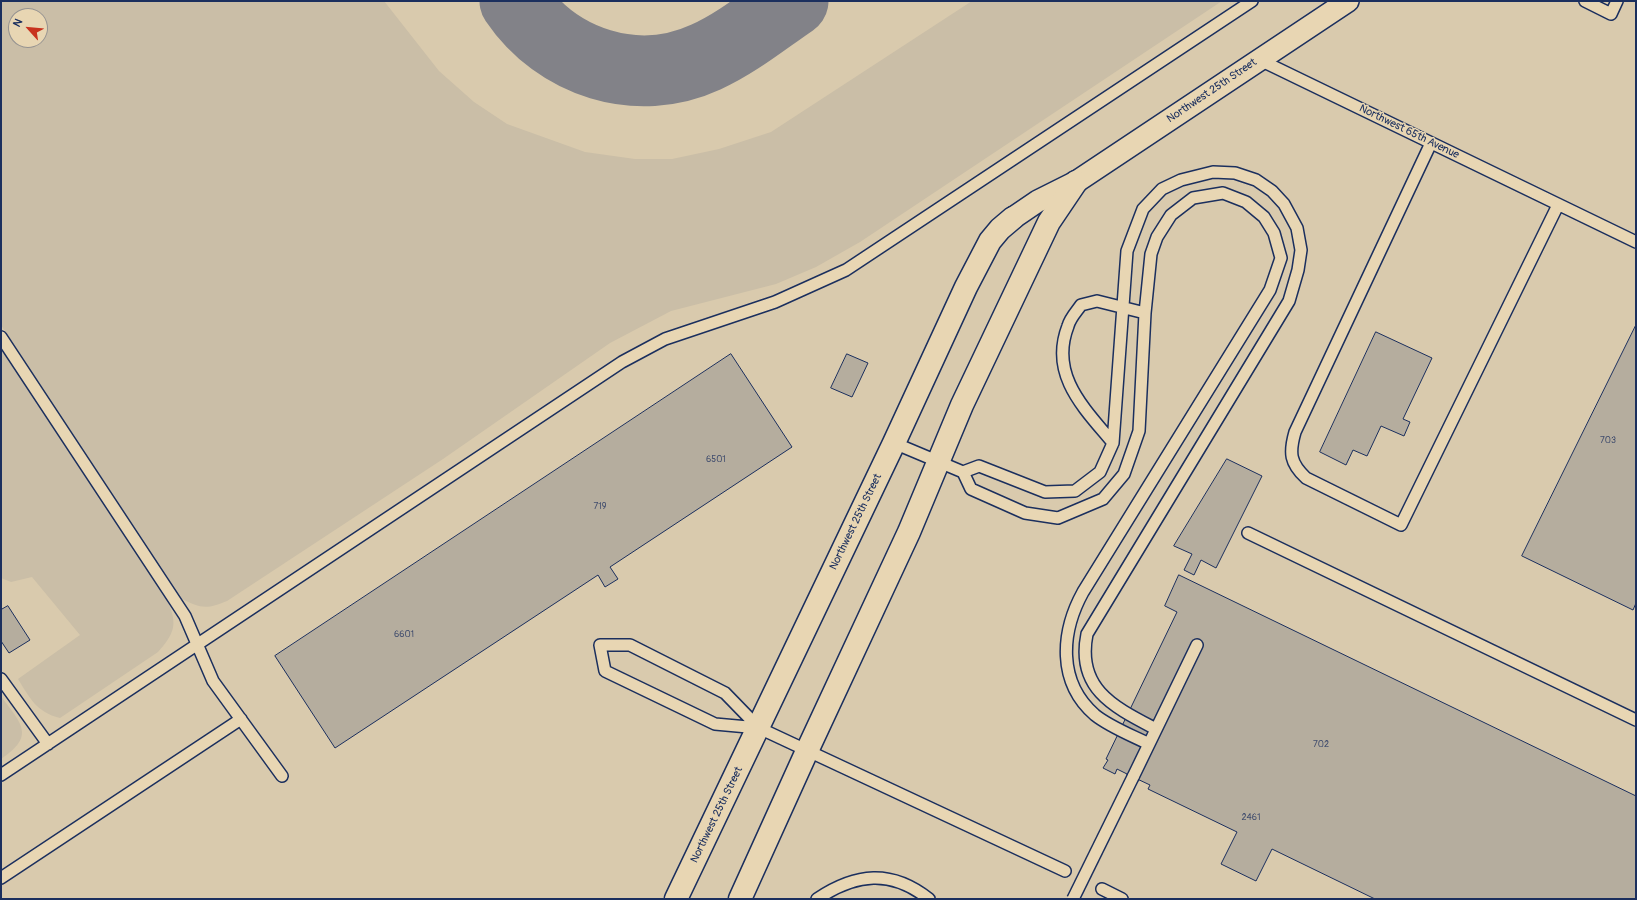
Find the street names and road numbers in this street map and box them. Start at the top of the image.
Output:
street label: Northwest 25th Street [1165,56,1259,126]
street label: Northwest 65th Avenue [1357,102,1461,162]
street label: Northwest 25th Street [827,472,885,572]
street label: Northwest 25th Street [688,765,746,865]

